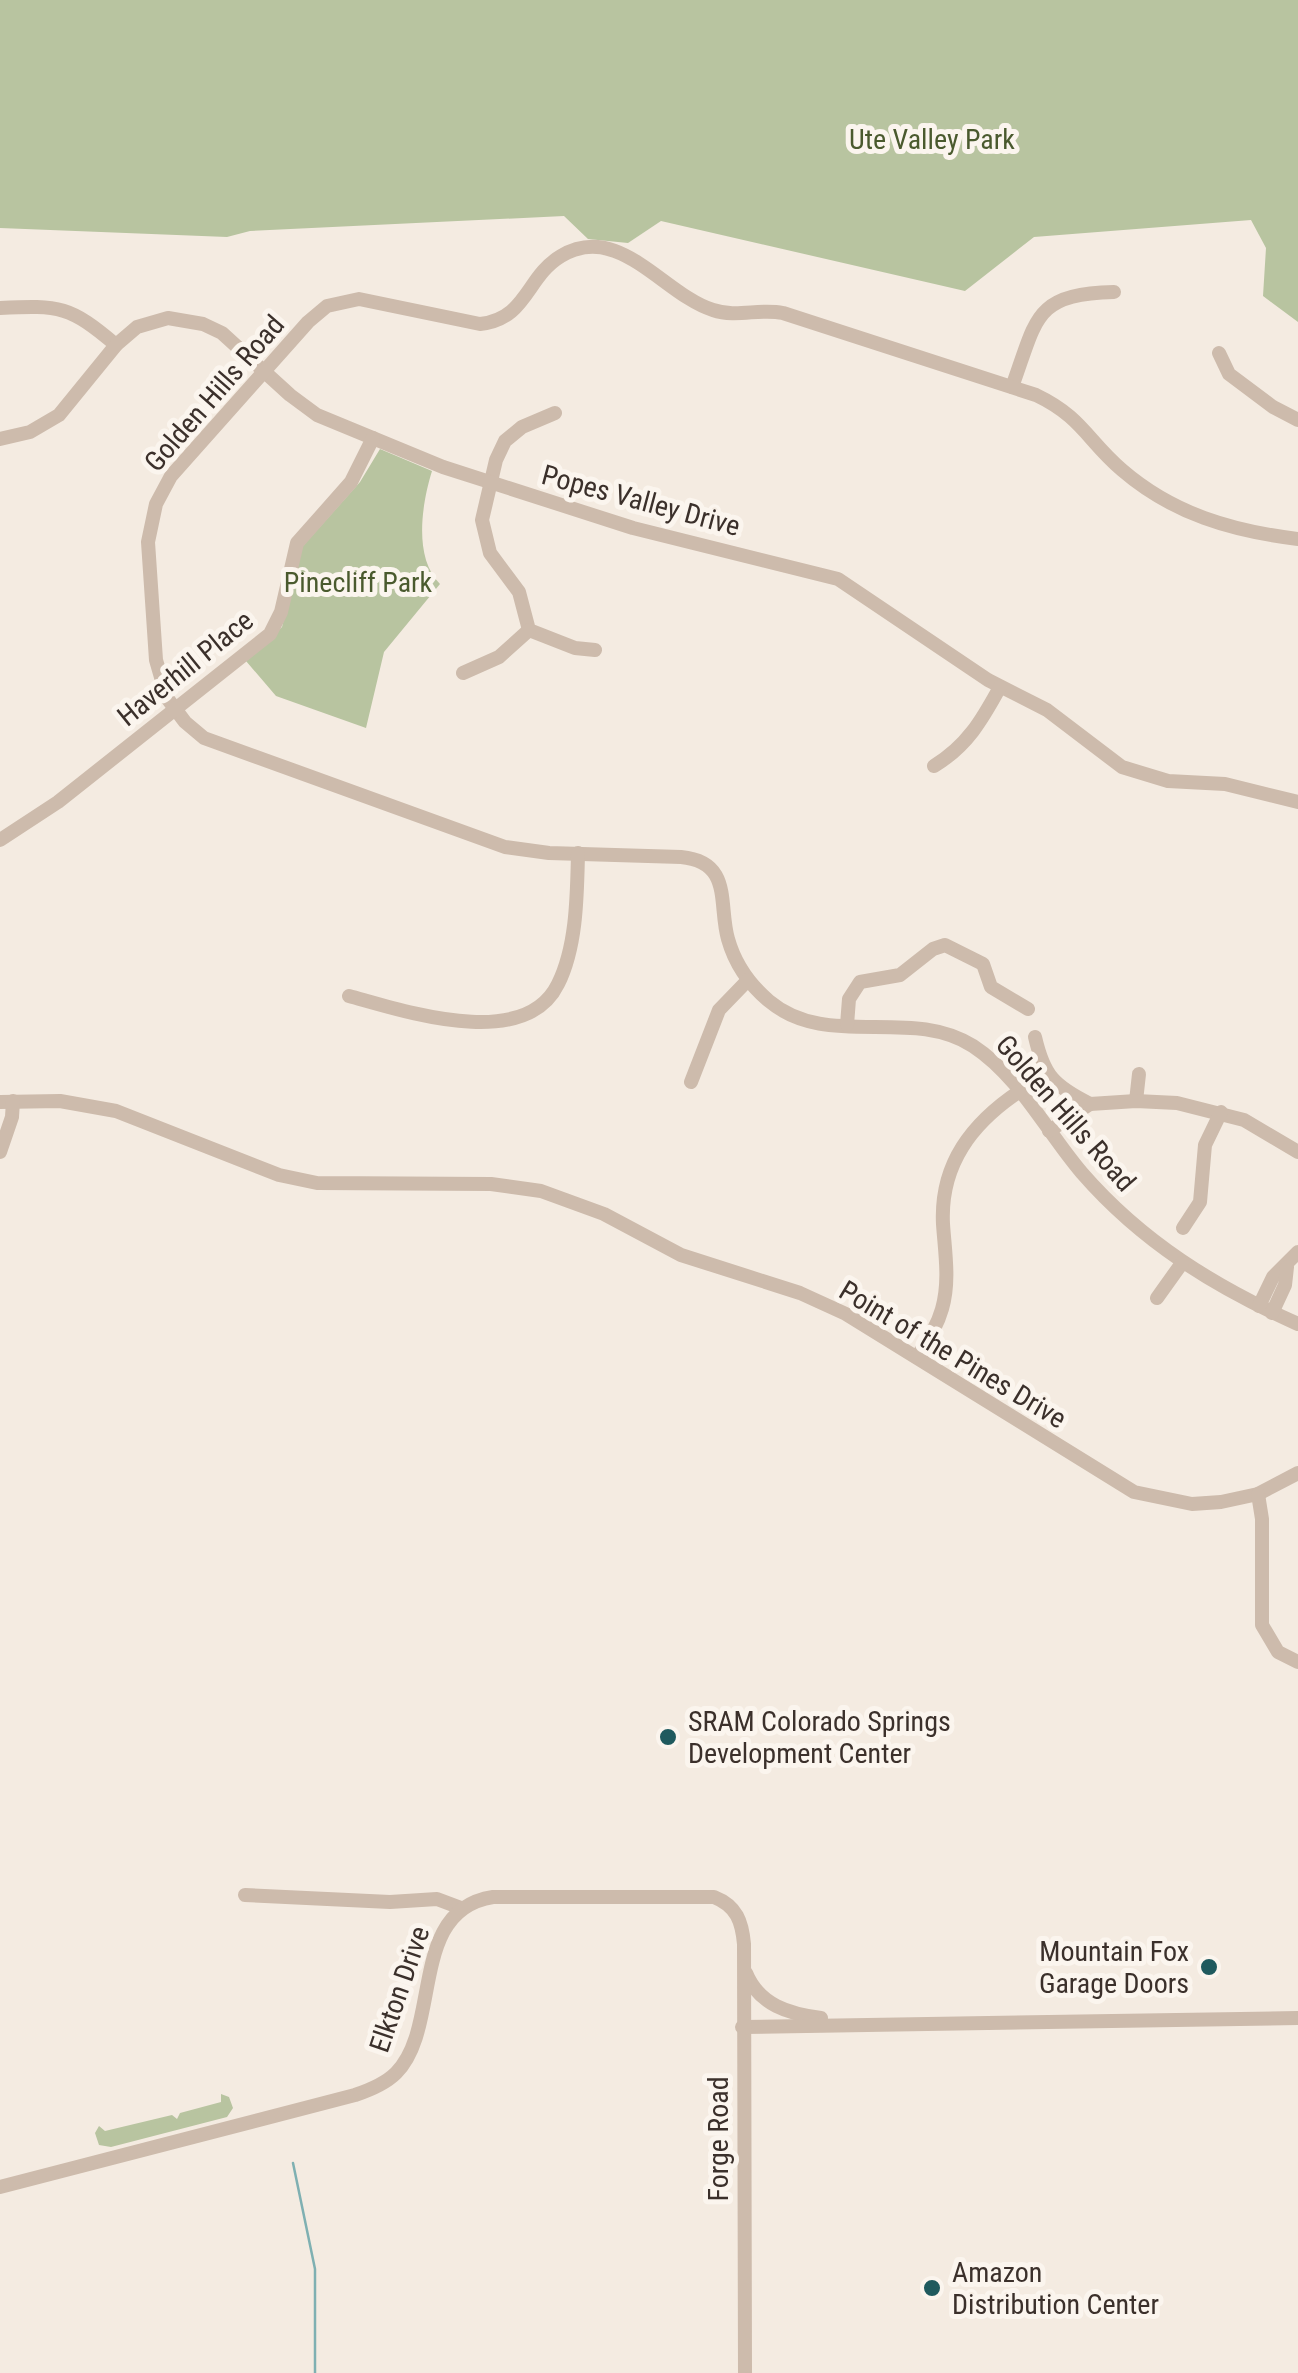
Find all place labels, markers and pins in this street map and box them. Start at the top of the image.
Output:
place label: SRAM Colorado Springs Development Center [688,1705,951,1770]
marker: SRAM Colorado Springs Development Center [657,1726,679,1748]
place label: Mountain Fox Garage Doors [1039,1935,1189,2000]
marker: Mountain Fox Garage Doors [1198,1956,1220,1978]
place label: Amazon Distribution Center [952,2256,1159,2321]
marker: Amazon Distribution Center [921,2277,943,2299]

